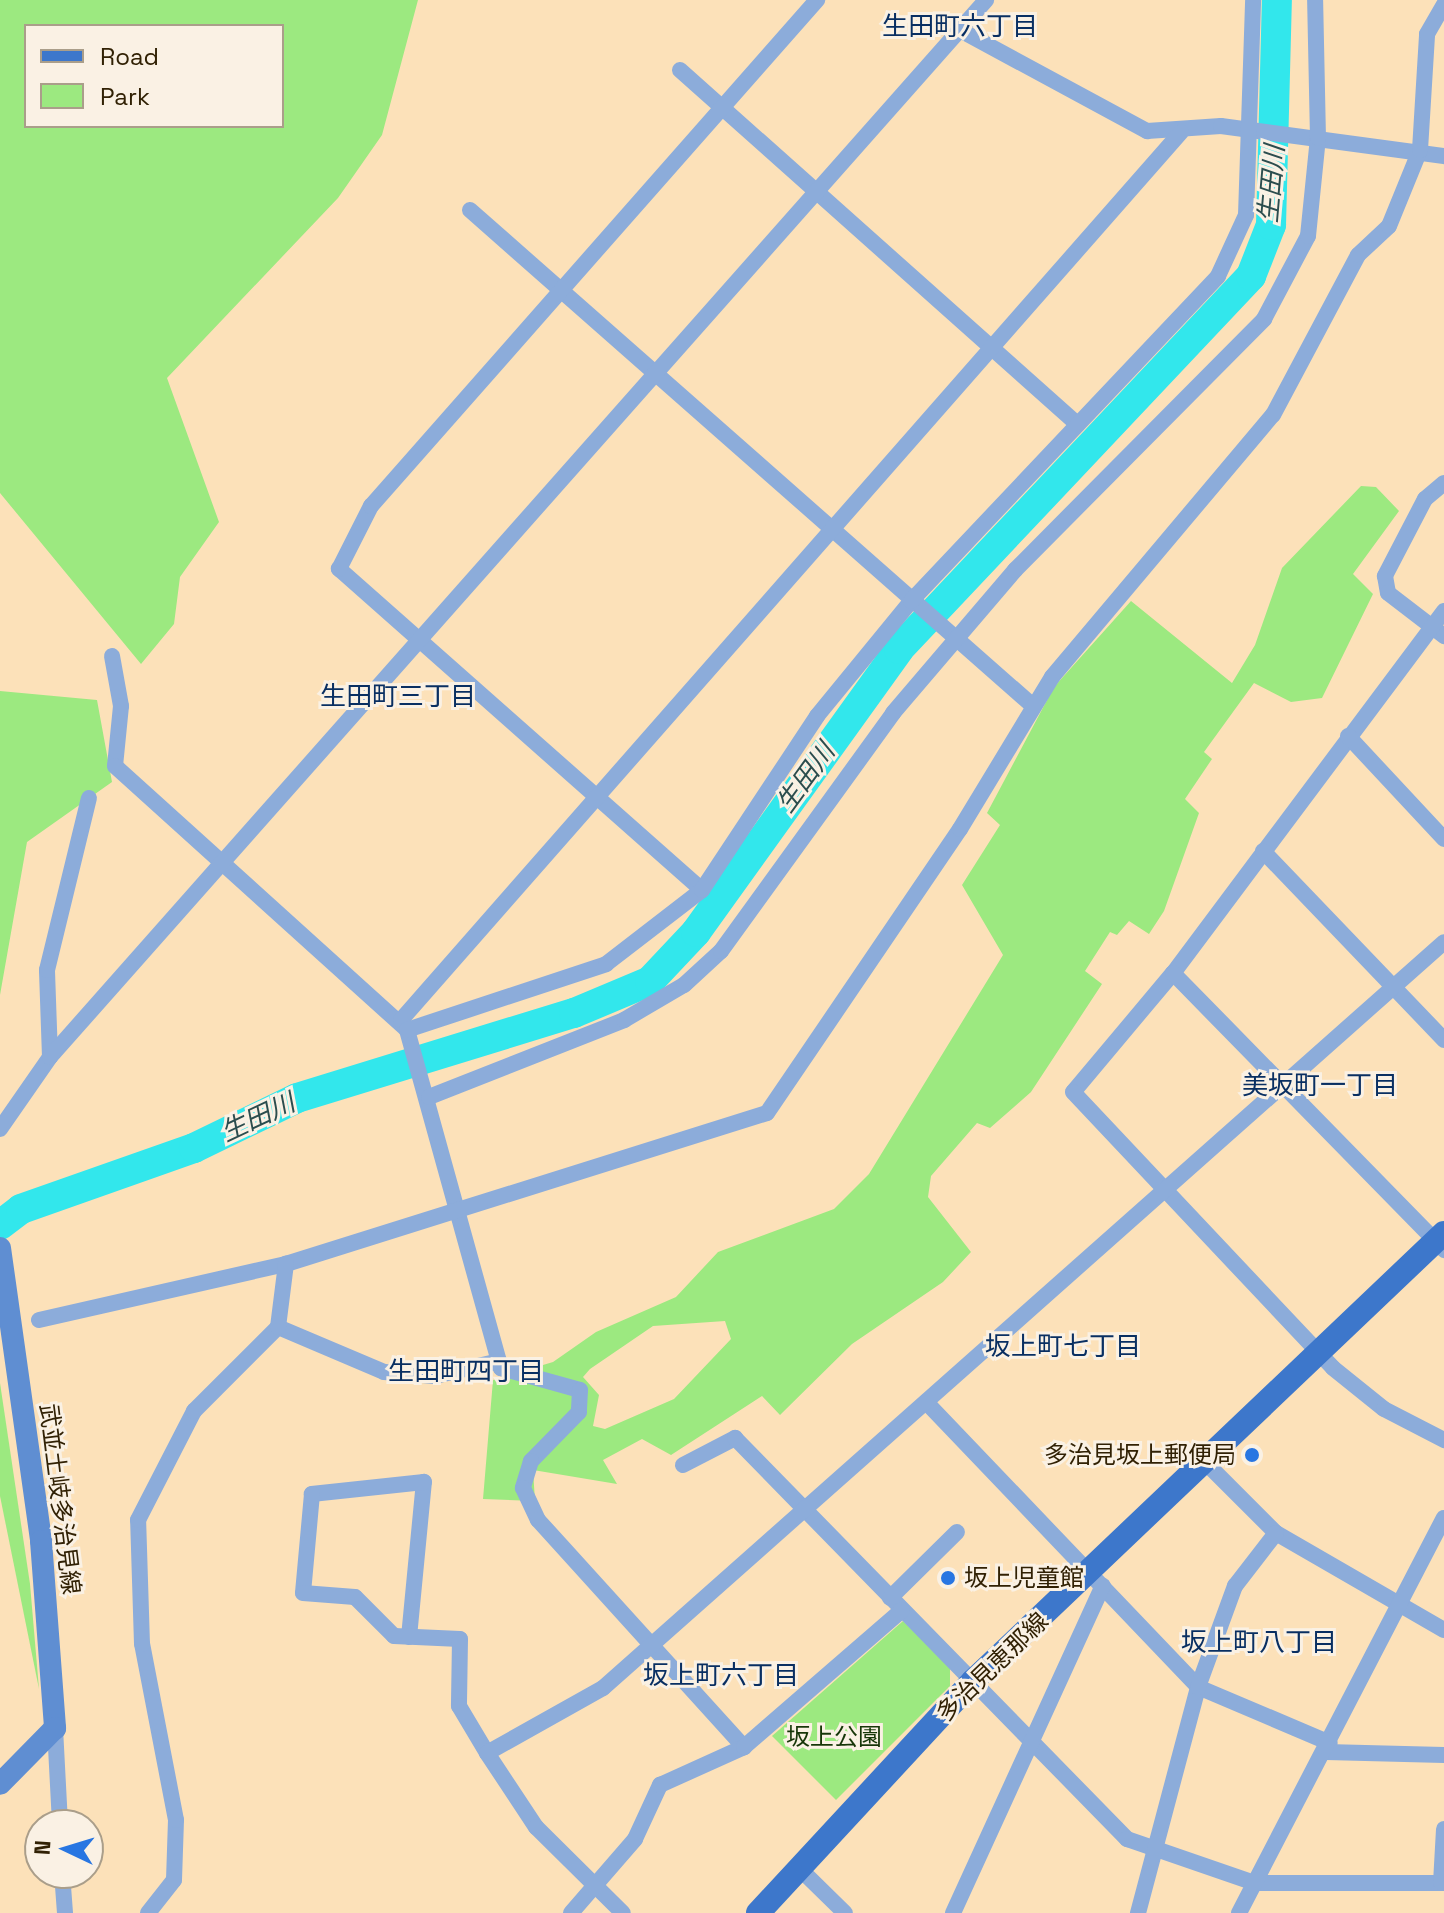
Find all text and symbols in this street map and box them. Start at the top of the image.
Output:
district label: 生田町六丁目 [882,11,1038,43]
legend [24,24,284,128]
text: Road [100,41,159,72]
text: Park [100,81,150,112]
water label: 生田川 [1253,144,1291,224]
district label: 生田町三丁目 [320,681,476,713]
water label: 生田川 [770,737,842,819]
district label: 美坂町一丁目 [1242,1070,1398,1102]
water label: 生田川 [216,1087,300,1149]
district label: 坂上町七丁目 [985,1331,1141,1363]
district label: 生田町四丁目 [388,1356,544,1388]
street label: 武並土岐多治見線 [34,1402,86,1596]
place label: 多治見坂上郵便局 [1044,1441,1236,1469]
marker: 多治見坂上郵便局 [1243,1446,1261,1464]
place label: 坂上児童館 [964,1564,1084,1592]
marker: 坂上児童館 [939,1569,957,1587]
street label: 多治見恵那線 [930,1607,1054,1727]
district label: 坂上町八丁目 [1181,1627,1337,1659]
district label: 坂上町六丁目 [643,1660,799,1692]
park label: 坂上公園 [786,1723,882,1751]
north arrow [24,1809,104,1889]
text: N [28,1839,57,1856]

